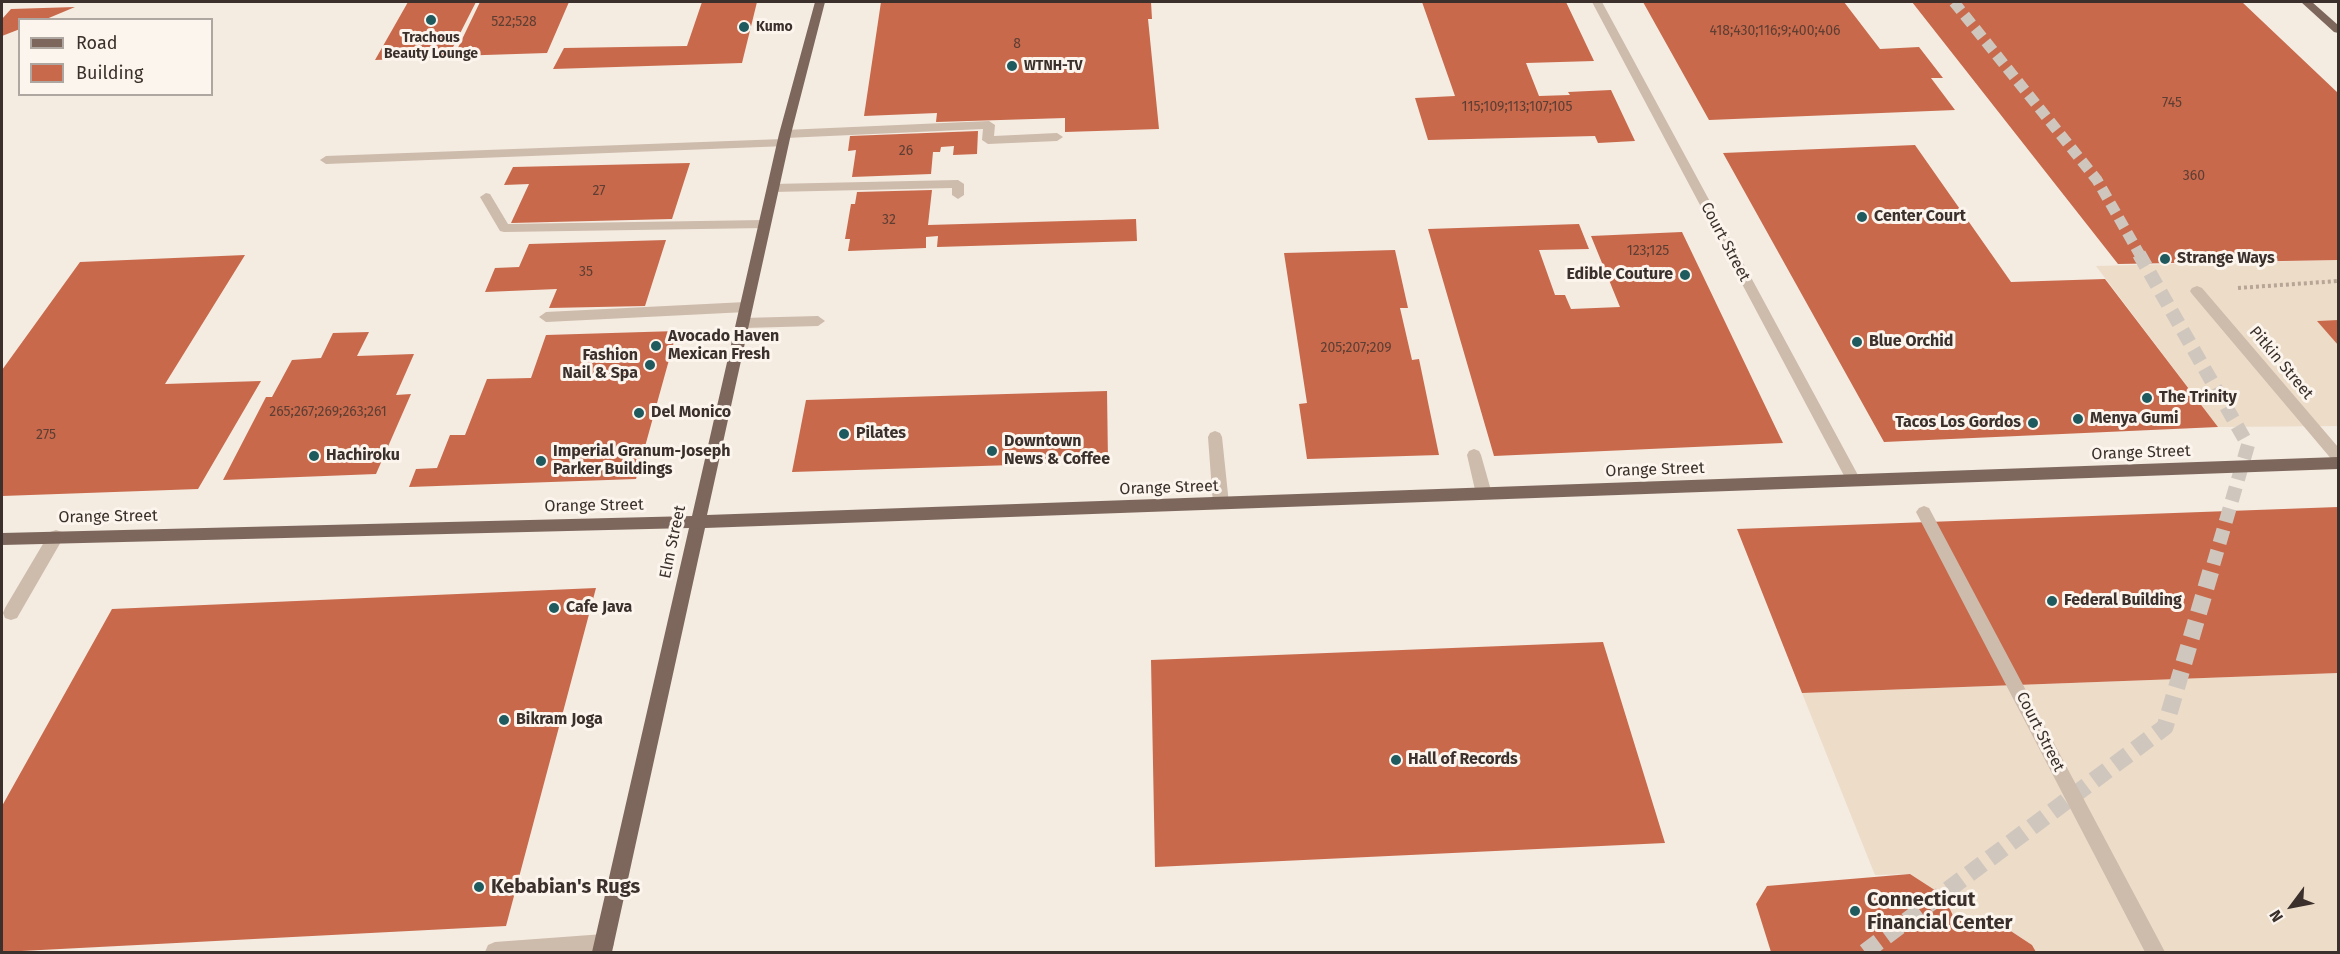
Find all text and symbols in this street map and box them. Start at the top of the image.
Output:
marker: Trachous Beauty Lounge [424,13,438,27]
house number: 522;528 [491,14,537,30]
legend [18,18,213,96]
place label: Kumo [756,19,793,35]
marker: Kumo [737,20,751,34]
house number: 418;430;116;9;400;406 [1710,23,1840,39]
place label: Trachous Beauty Lounge [384,30,478,62]
text: Road [76,32,118,54]
house number: 8 [1013,36,1021,52]
place label: WTNH-TV [1024,58,1083,74]
marker: WTNH-TV [1005,59,1019,73]
text: Building [76,62,143,84]
house number: 745 [2162,95,2182,111]
house number: 115;109;113;107;105 [1462,99,1572,115]
house number: 26 [899,143,913,159]
house number: 360 [2183,168,2205,184]
house number: 27 [592,183,606,199]
street label: Court Street [1696,199,1754,285]
place label: Center Court [1874,207,1966,227]
marker: Center Court [1855,210,1869,224]
house number: 32 [882,212,896,228]
house number: 123;125 [1627,243,1669,259]
place label: Strange Ways [2177,249,2275,269]
marker: Strange Ways [2158,252,2172,266]
house number: 35 [579,264,593,280]
place label: Edible Couture [1566,265,1673,285]
marker: Edible Couture [1678,268,1692,282]
street label: Pitkin Street [2245,323,2317,403]
place label: Avocado Haven Mexican Fresh [668,327,779,365]
place label: Blue Orchid [1869,332,1953,352]
marker: Blue Orchid [1850,335,1864,349]
marker: Avocado Haven Mexican Fresh [649,339,663,353]
house number: 205;207;209 [1320,340,1392,356]
place label: Fashion Nail & Spa [562,346,638,384]
marker: Fashion Nail & Spa [643,358,657,372]
place label: The Trinity [2159,388,2237,408]
marker: The Trinity [2140,391,2154,405]
place label: Del Monico [651,403,731,423]
house number: 265;267;269;263;261 [269,404,387,420]
marker: Del Monico [632,406,646,420]
place label: Menya Gumi [2090,409,2179,429]
marker: Menya Gumi [2071,412,2085,426]
place label: Tacos Los Gordos [1895,413,2021,433]
marker: Tacos Los Gordos [2026,416,2040,430]
place label: Pilates [856,424,906,444]
house number: 275 [36,427,56,443]
marker: Pilates [837,427,851,441]
place label: Downtown News & Coffee [1004,432,1110,470]
place label: Imperial Granum-Joseph Parker Buildings [553,442,731,480]
street label: Orange Street [2091,442,2191,464]
marker: Downtown News & Coffee [985,444,999,458]
place label: Hachiroku [326,446,400,466]
marker: Hachiroku [307,449,321,463]
marker: Imperial Granum-Joseph Parker Buildings [534,454,548,468]
street label: Orange Street [1605,459,1705,481]
street label: Orange Street [1119,477,1219,499]
street label: Orange Street [544,496,644,516]
street label: Elm Street [656,504,690,580]
street label: Orange Street [58,507,158,527]
place label: Federal Building [2064,591,2182,611]
marker: Federal Building [2045,594,2059,608]
place label: Cafe Java [566,598,632,618]
marker: Cafe Java [547,601,561,615]
street label: Court Street [2012,689,2068,775]
place label: Bikram Joga [516,710,603,730]
marker: Bikram Joga [497,713,511,727]
place label: Hall of Records [1408,750,1518,770]
marker: Hall of Records [1389,753,1403,767]
place label: Kebabian's Rugs [491,875,640,899]
north arrow [2262,876,2322,936]
marker: Kebabian's Rugs [472,880,486,894]
place label: Connecticut Financial Center [1867,888,2013,935]
marker: Connecticut Financial Center [1848,904,1862,918]
text: N [2265,906,2287,925]

